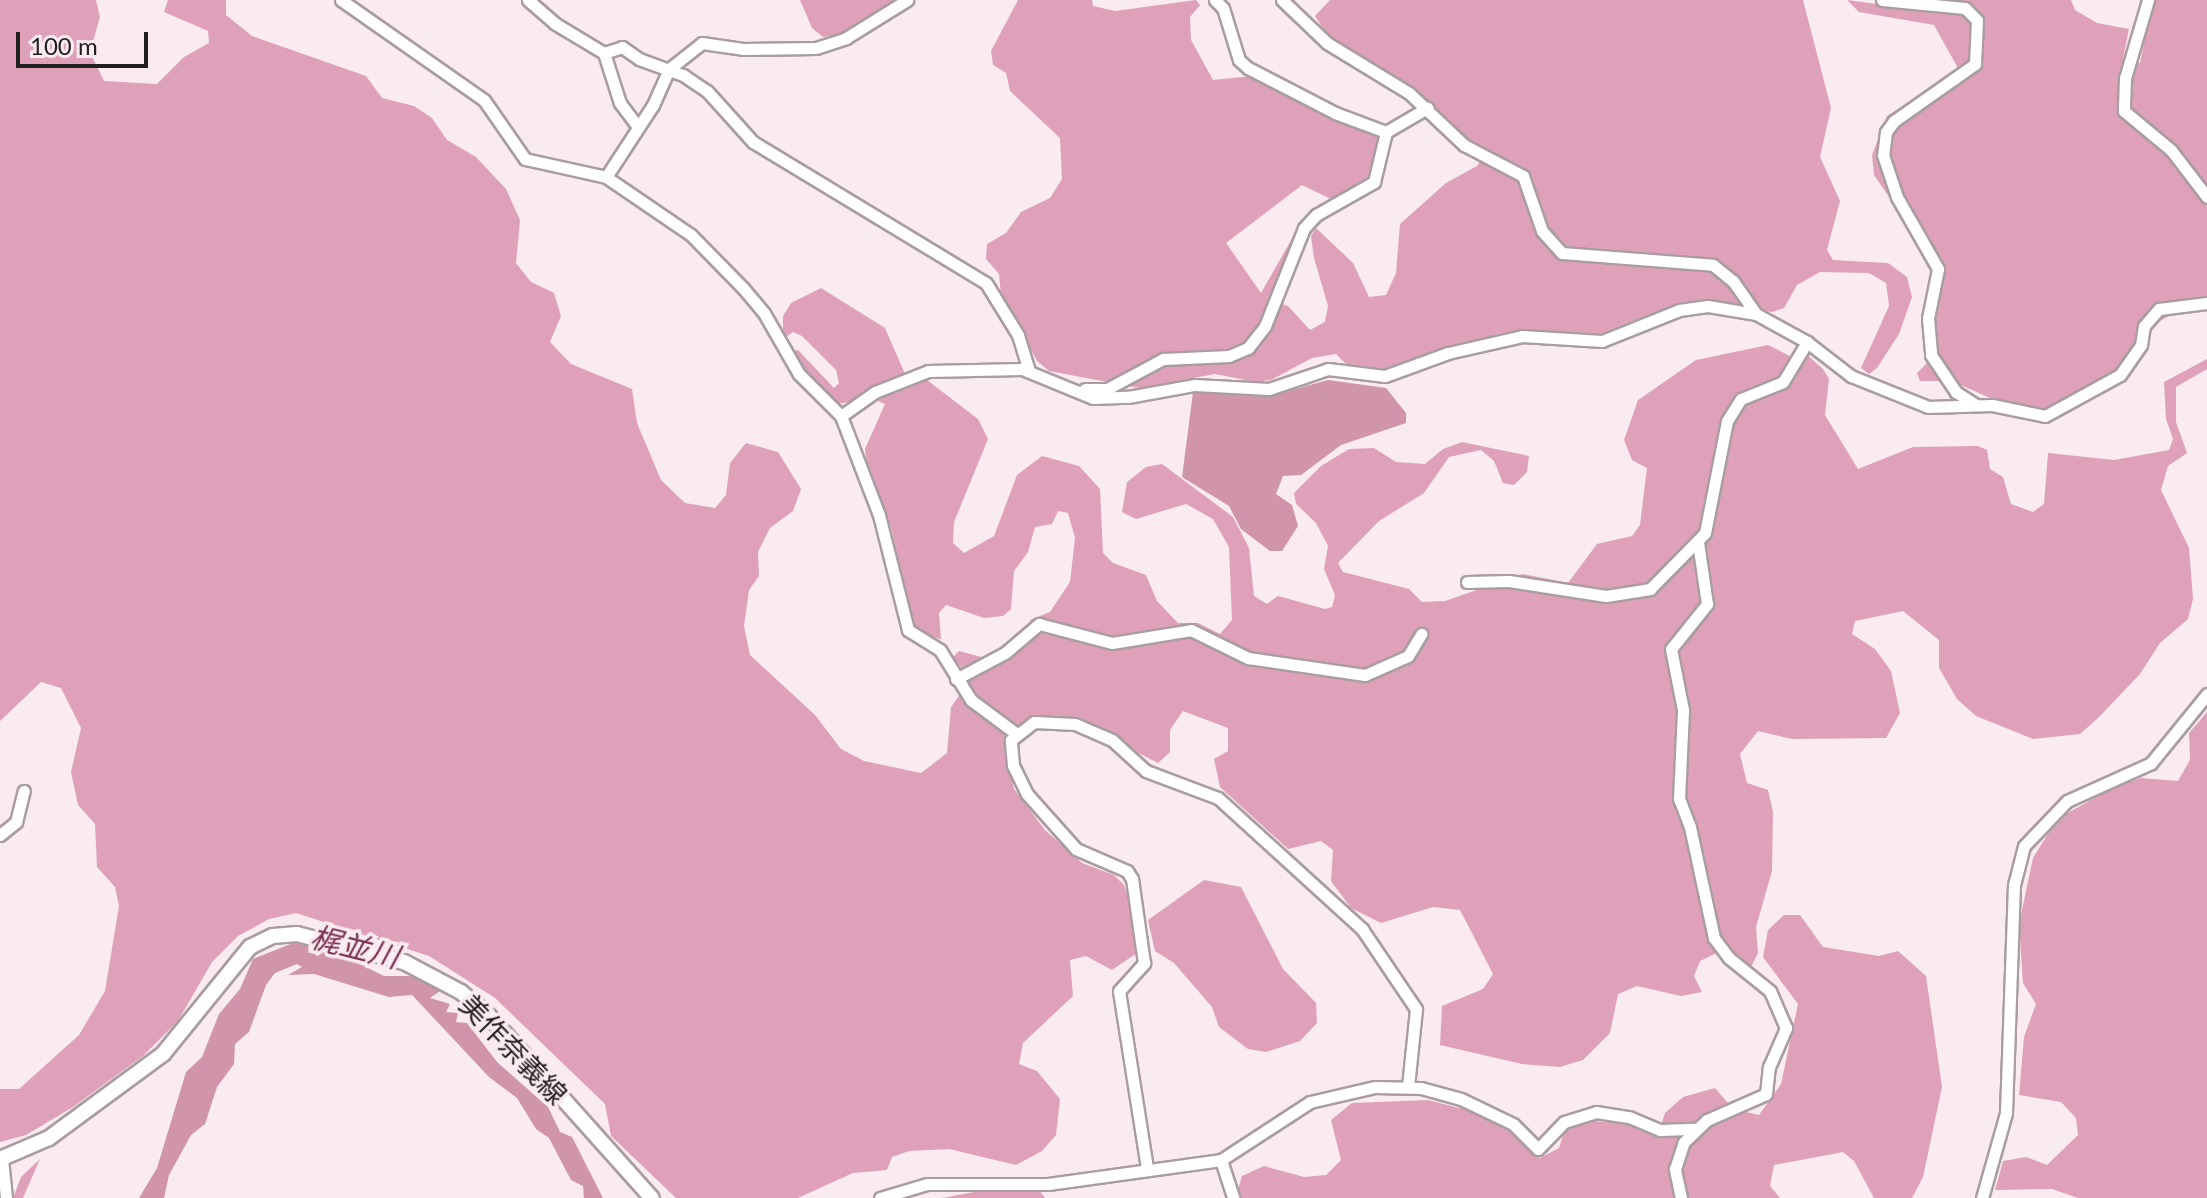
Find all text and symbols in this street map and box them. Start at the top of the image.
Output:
scale bar [20,16,152,66]
text: 100 m [30,31,98,60]
water label: 梶並川 [307,918,403,974]
street label: 美作奈義線 [453,987,575,1111]

